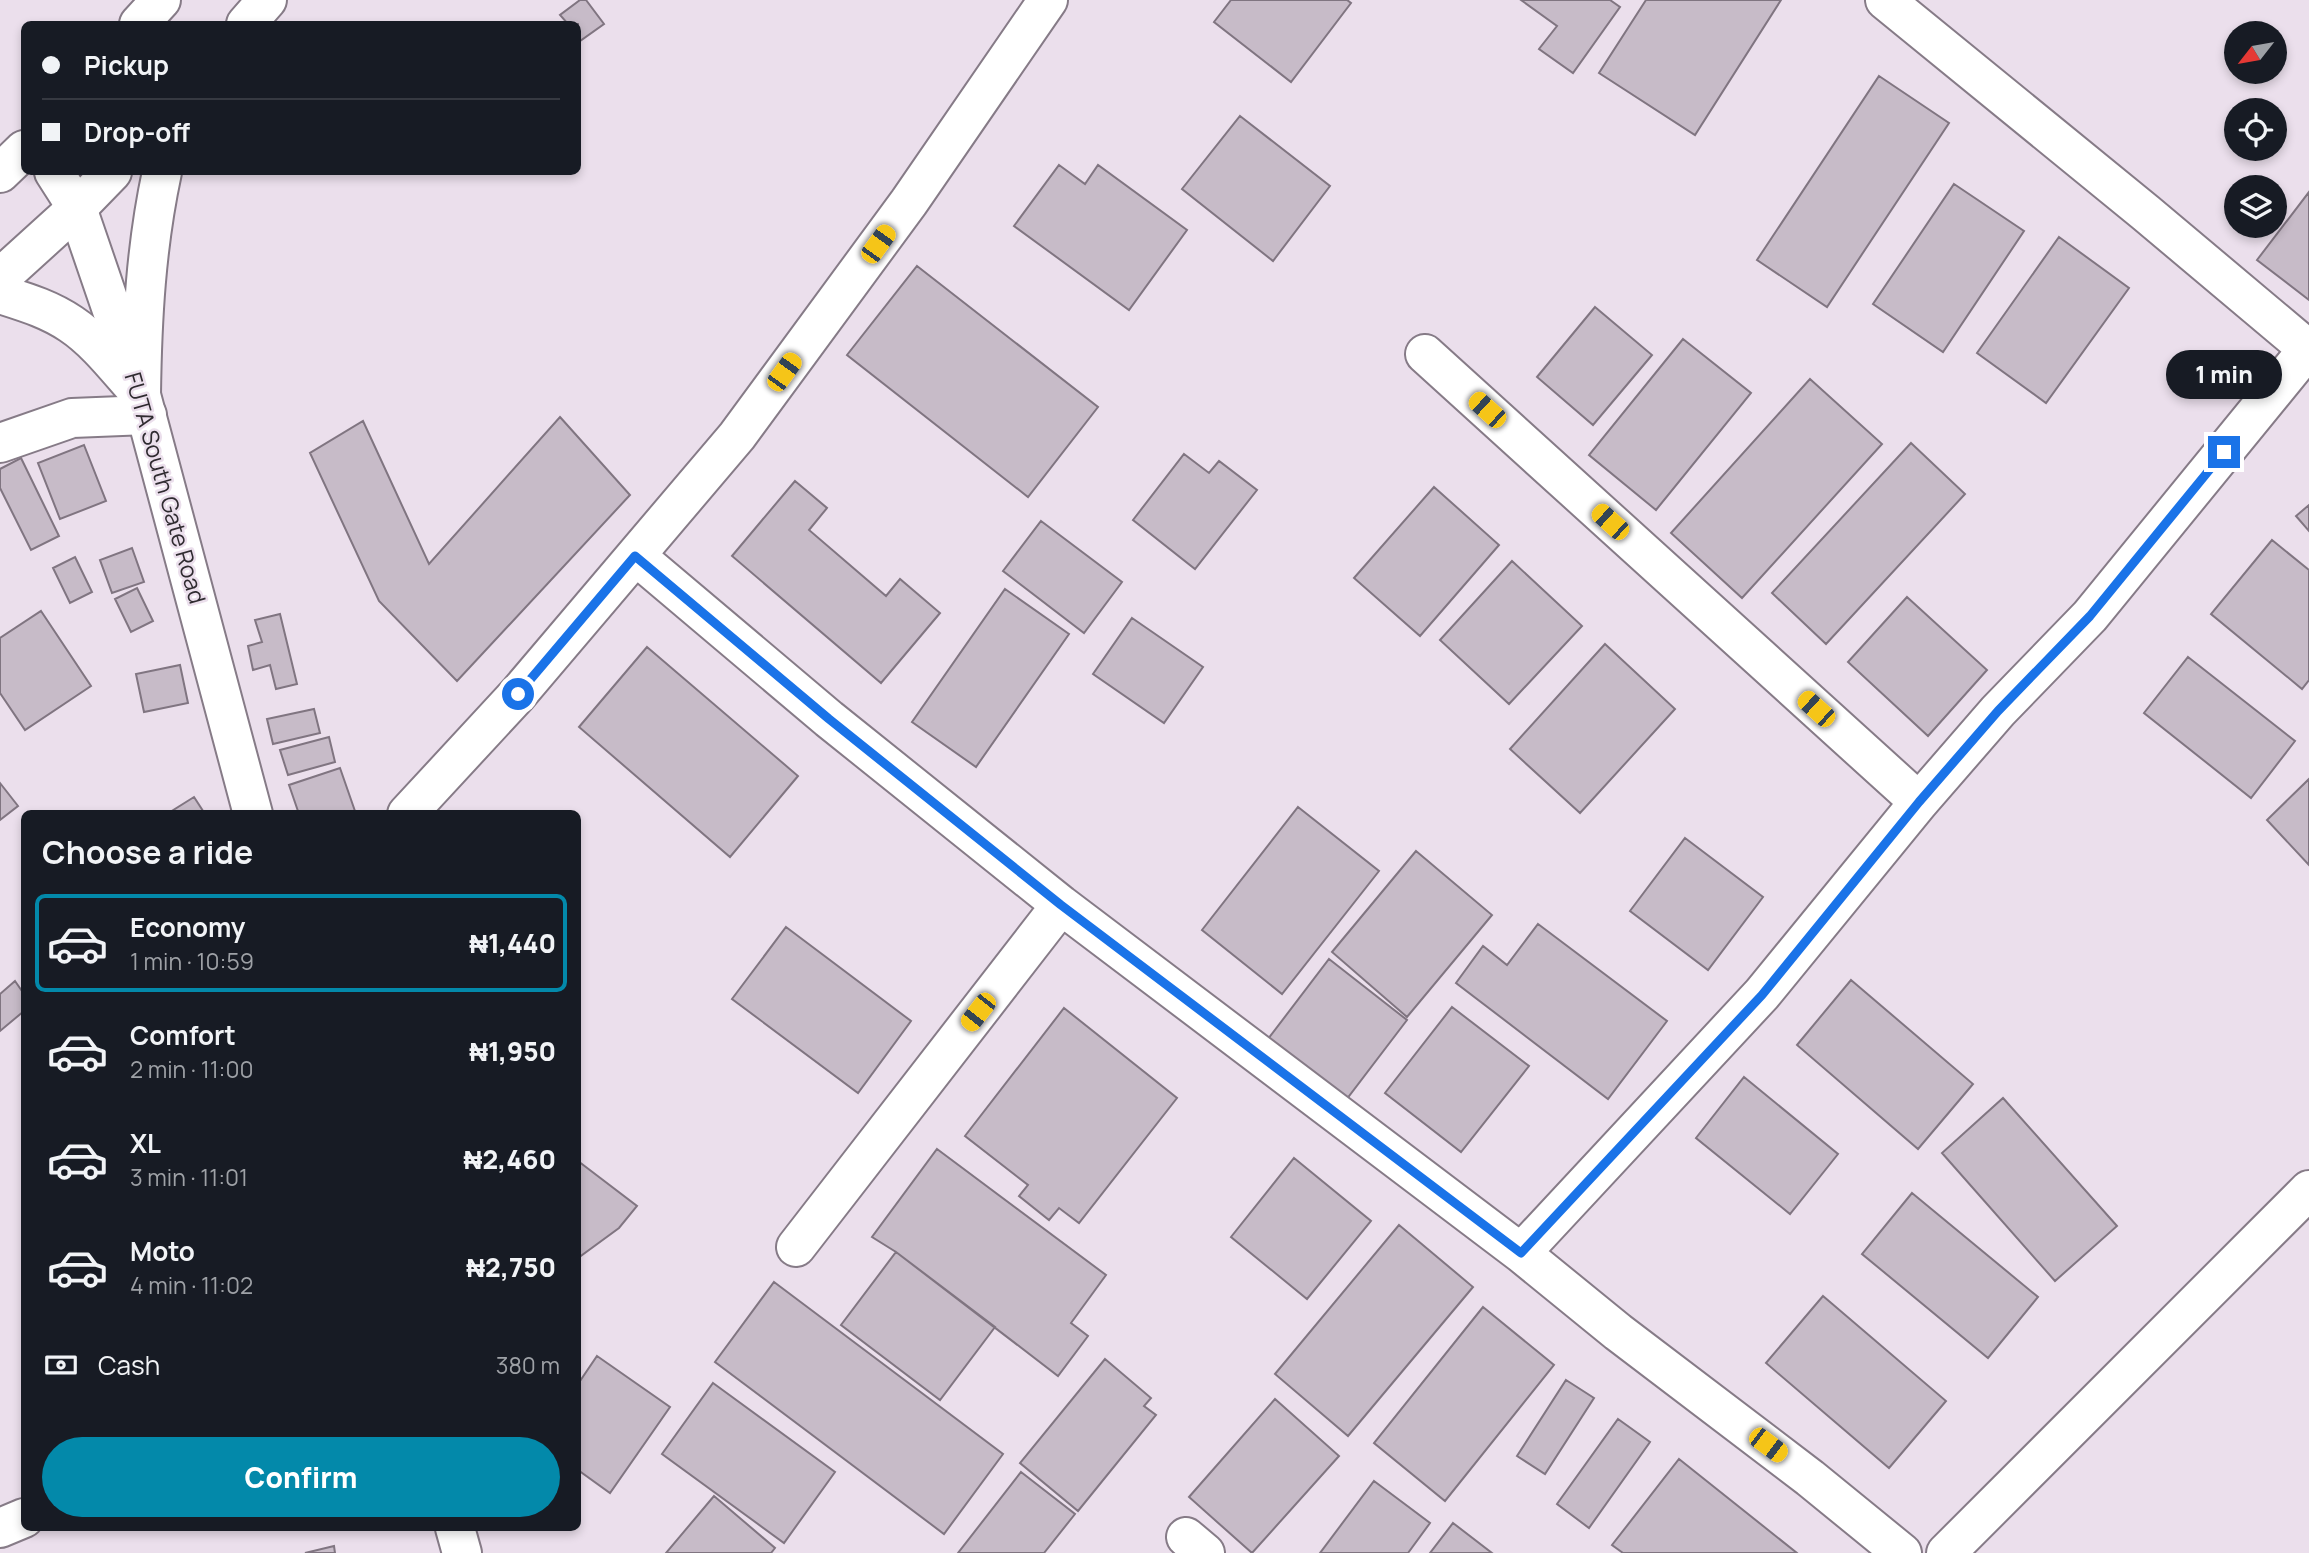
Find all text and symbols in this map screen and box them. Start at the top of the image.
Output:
north arrow [2224,21,2287,84]
map controls [2224,21,2287,238]
text: Pickup [84,47,169,83]
button: locate [2224,98,2287,161]
text: Drop-off [84,114,190,150]
button: layers [2224,175,2287,238]
car [858,221,899,267]
car [764,349,805,395]
callout: 1 min [2166,350,2282,400]
text: 1 min [2195,358,2253,390]
street label: FUTA South Gate Road [118,368,214,607]
car [1465,388,1510,432]
route end [2208,436,2240,468]
car [1588,500,1633,544]
route start [502,678,534,710]
car [1794,687,1839,731]
text: Choose a ride [42,830,253,874]
text: Economy [130,909,245,945]
icon: car [46,912,109,975]
text: ₦1,440 [469,925,556,961]
text: 1 min · 10:59 [130,945,254,977]
car [957,989,1000,1035]
text: Comfort [130,1017,236,1053]
icon: car [46,1020,109,1083]
text: ₦1,950 [469,1033,556,1069]
text: 2 min · 11:00 [130,1053,254,1085]
text: XL [130,1125,161,1161]
icon: car [46,1128,109,1191]
text: ₦2,460 [464,1141,556,1177]
text: 3 min · 11:01 [130,1161,248,1193]
text: Moto [130,1233,195,1269]
icon: car [46,1236,109,1299]
text: ₦2,750 [466,1249,556,1285]
text: 4 min · 11:02 [130,1269,253,1301]
icon: cash [42,1346,80,1384]
text: Cash [98,1347,160,1383]
text: 380 m [496,1349,560,1381]
car [1745,1424,1792,1466]
button: Confirm [42,1437,560,1517]

